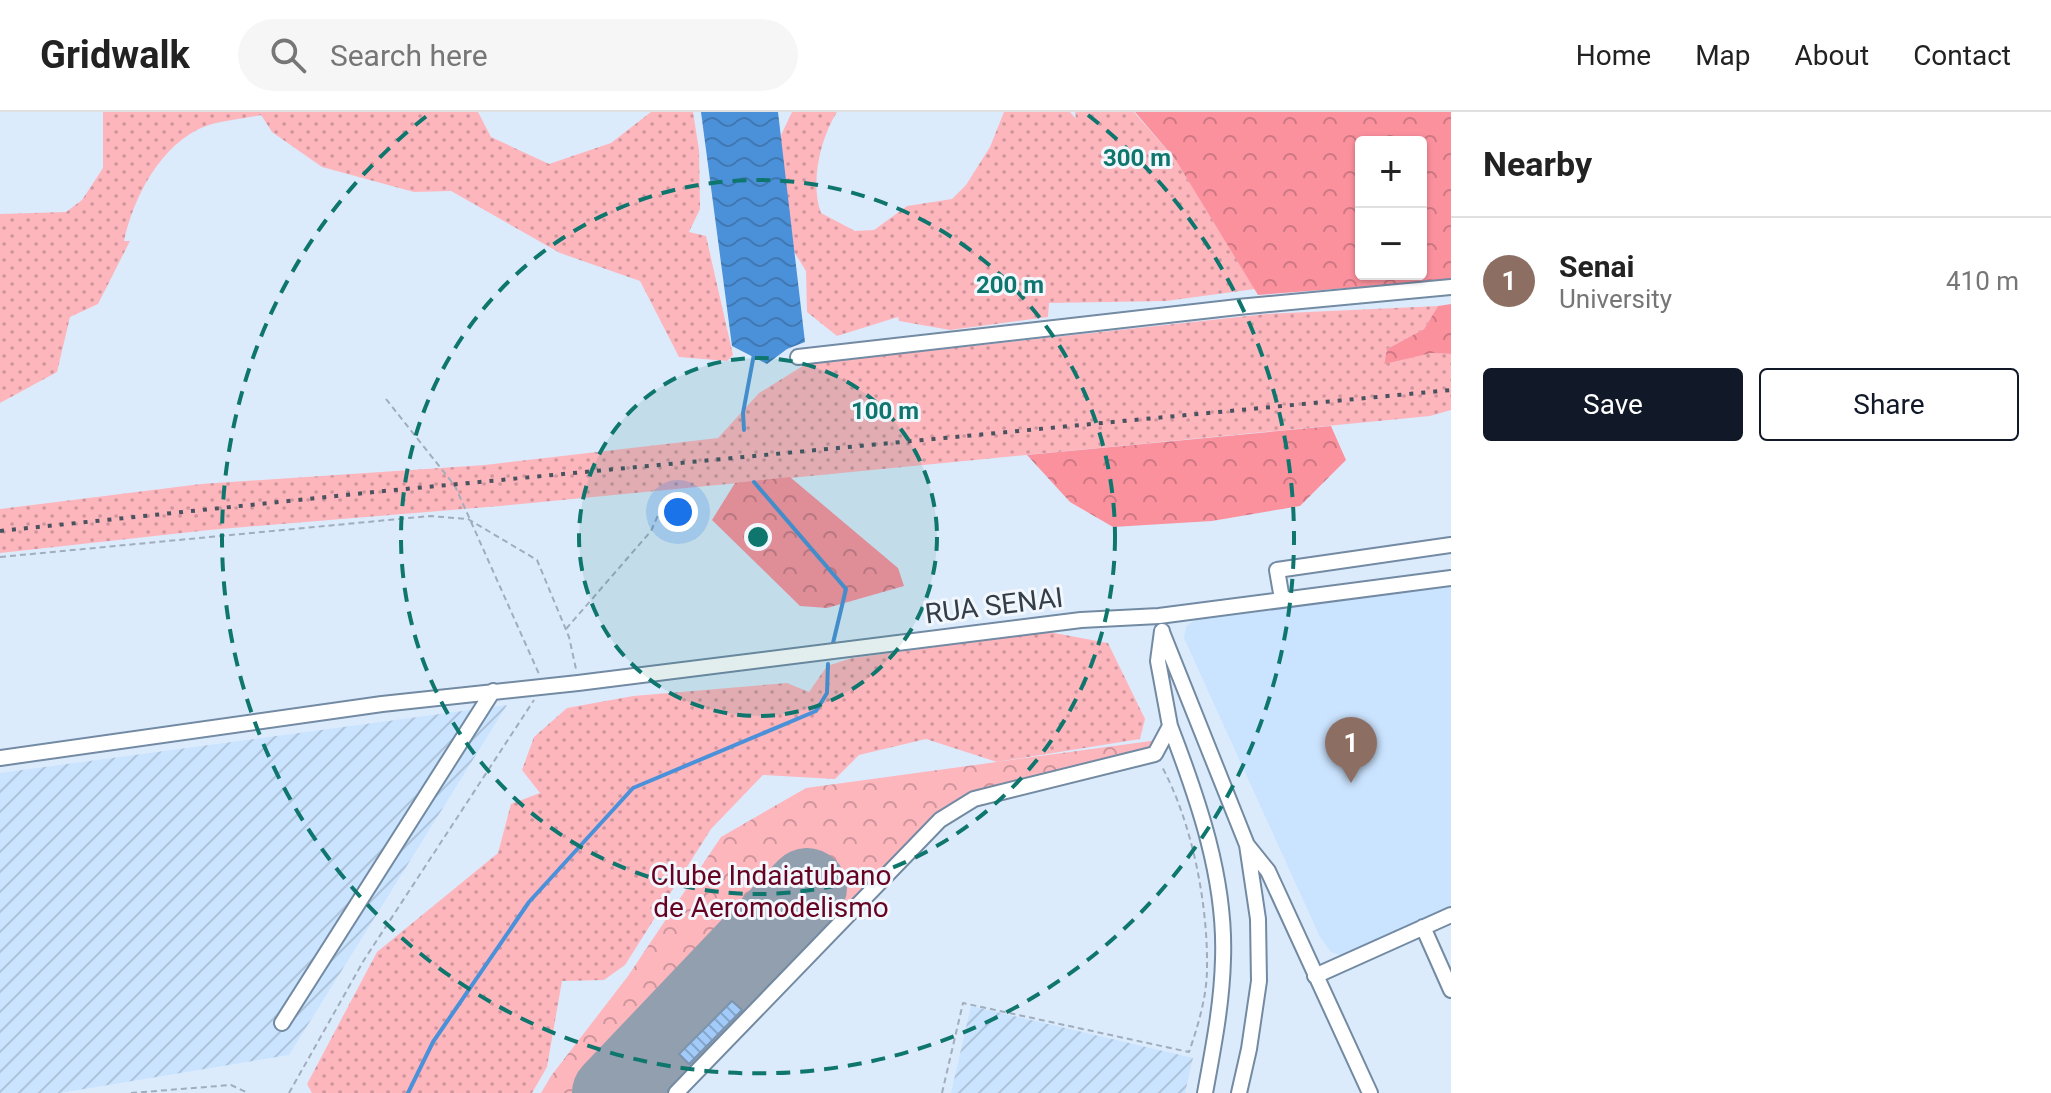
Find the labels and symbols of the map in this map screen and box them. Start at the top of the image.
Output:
text: 300 m [1103,144,1171,172]
text: 200 m [976,271,1044,299]
text: 100 m [851,397,919,425]
your location [658,492,698,532]
centre of rings [744,523,772,551]
street label: RUA SENAI [923,581,1065,630]
pin: 1 [1325,717,1377,783]
park label: Clube Indaiatubano de Aeromodelismo [650,859,892,924]

